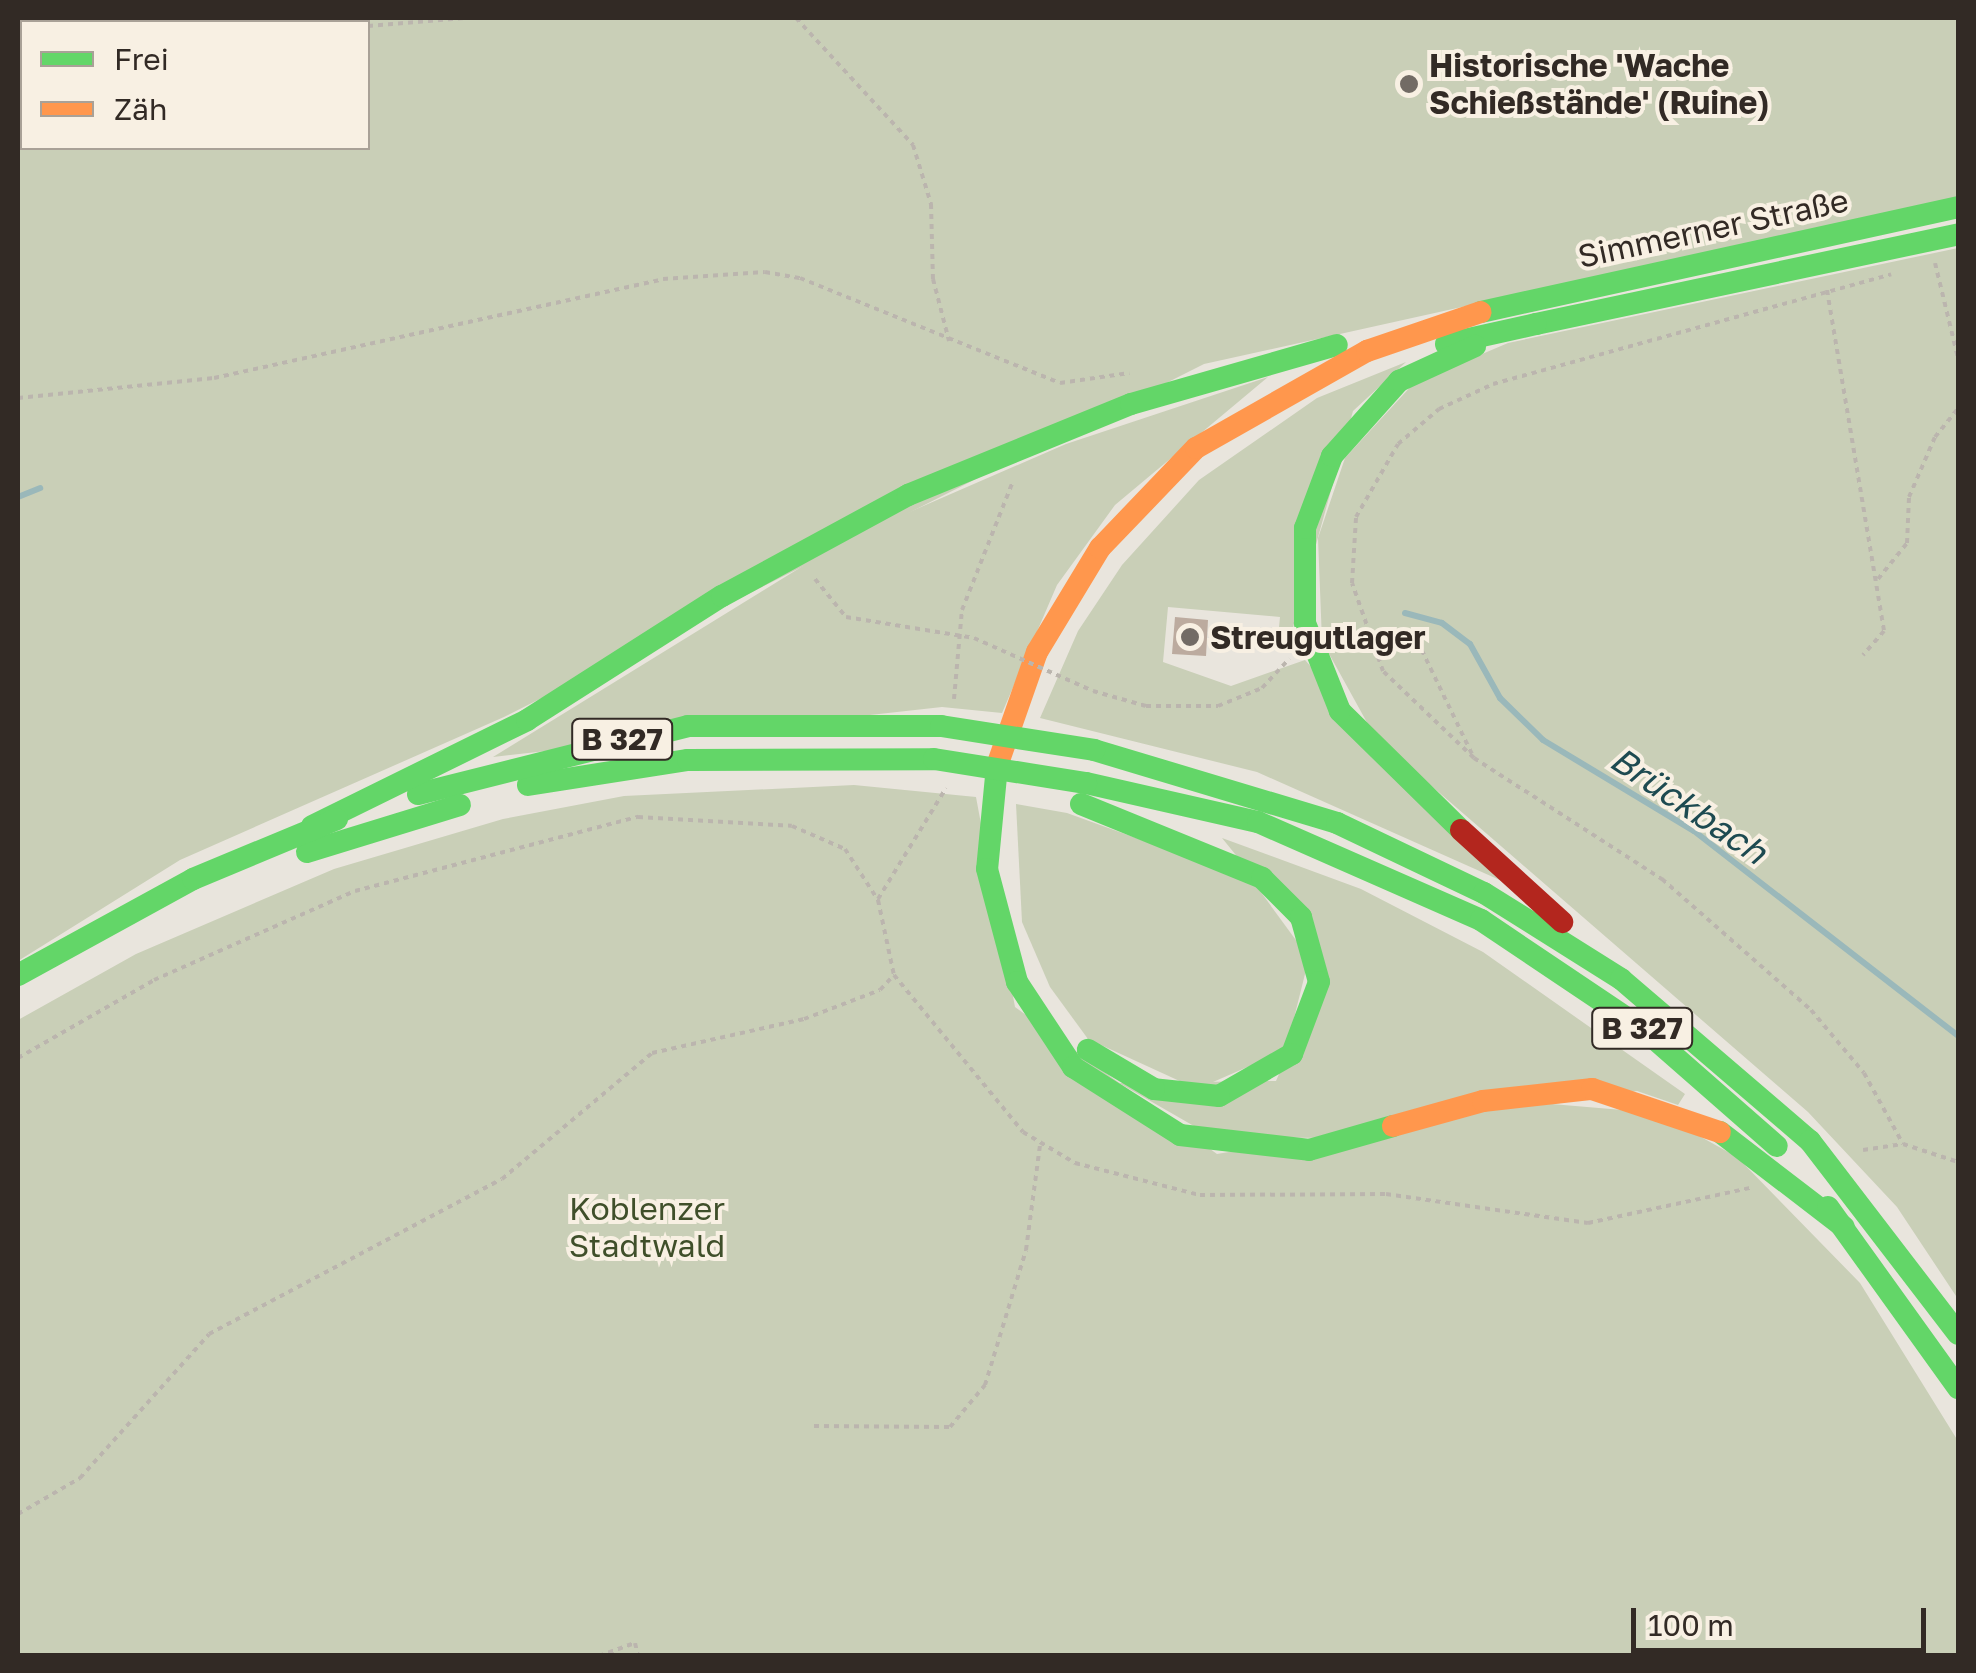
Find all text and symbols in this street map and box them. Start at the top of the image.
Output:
legend [20,20,370,150]
text: Frei [114,41,169,77]
place label: Historische 'Wache Schießstände' (Ruine) [1429,47,1769,122]
marker: Historische 'Wache Schießstände' (Ruine) [1398,73,1420,95]
text: Zäh [114,91,167,127]
street label: Simmerner Straße [1574,181,1852,275]
place label: Streugutlager [1210,618,1426,656]
marker: Streugutlager [1179,626,1201,648]
road number: B 327 [570,714,674,764]
water label: Brückbach [1603,738,1775,872]
road number: B 327 [1590,1003,1694,1053]
park label: Koblenzer Stadtwald [569,1190,725,1265]
scale bar [1636,1588,1931,1650]
text: 100 m [1648,1607,1734,1643]

